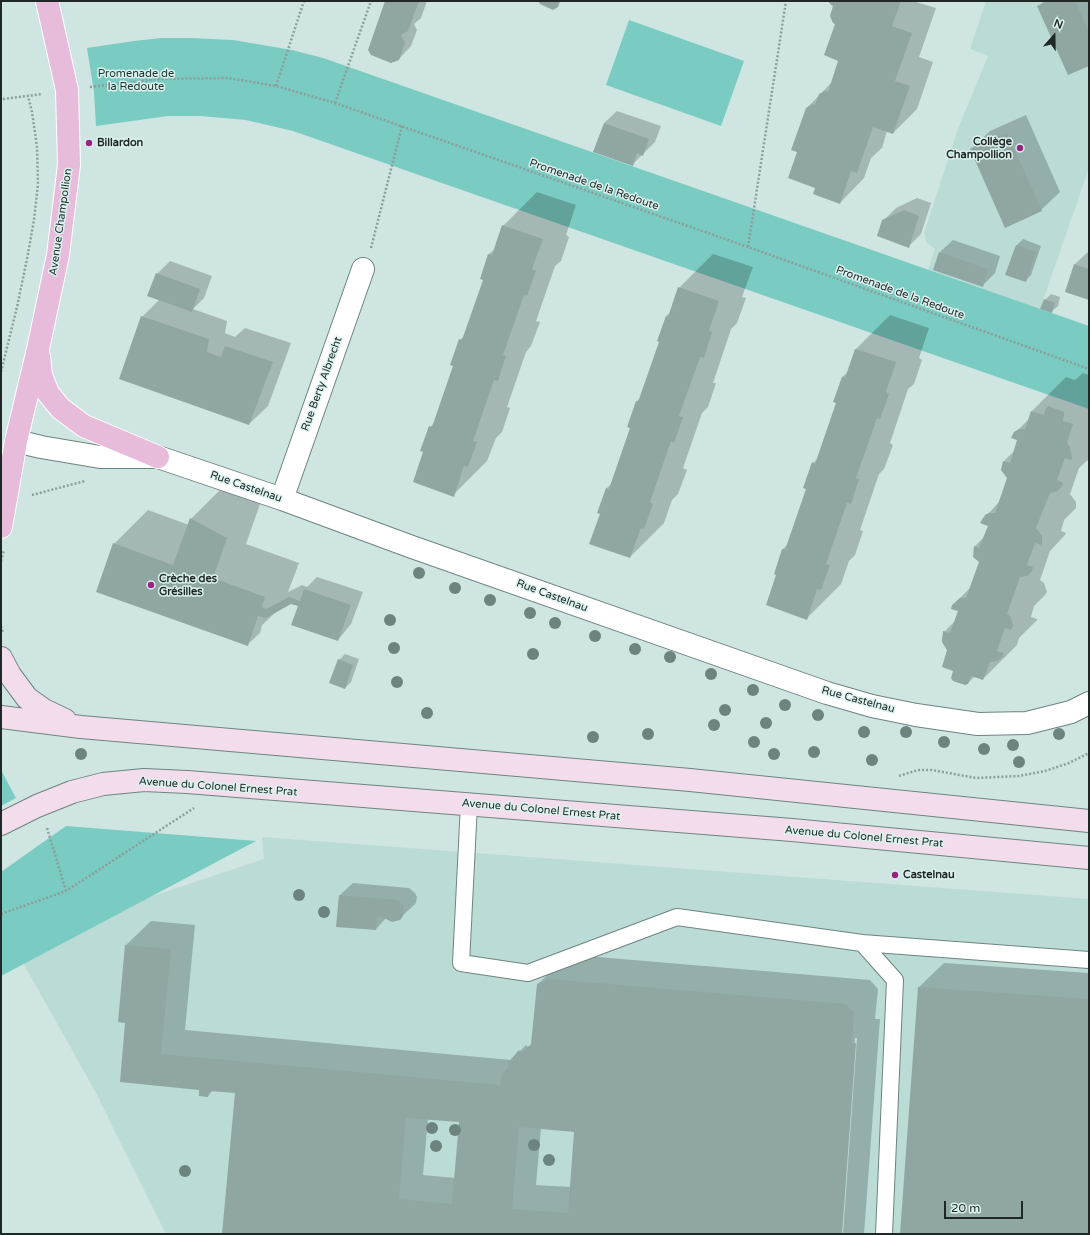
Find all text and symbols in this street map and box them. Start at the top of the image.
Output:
north arrow [1034,16,1074,56]
text: N [1052,17,1065,32]
park label: Promenade de la Redoute [98,67,174,93]
place label: Collège Champollion [946,135,1012,161]
place label: Billardon [97,136,143,150]
marker: Billardon [84,138,94,148]
marker: Collège Champollion [1015,143,1025,153]
street label: Promenade de la Redoute [528,157,660,213]
street label: Avenue Champollion [47,168,75,276]
street label: Promenade de la Redoute [834,264,966,322]
street label: Rue Berty Albrecht [299,335,345,433]
street label: Rue Castelnau [208,469,284,505]
place label: Crèche des Grésilles [159,572,217,598]
street label: Rue Castelnau [514,577,590,615]
marker: Crèche des Grésilles [146,580,156,590]
street label: Rue Castelnau [820,684,896,716]
street label: Avenue du Colonel Ernest Prat [138,775,298,799]
street label: Avenue du Colonel Ernest Prat [461,796,621,824]
street label: Avenue du Colonel Ernest Prat [784,823,944,851]
place label: Castelnau [903,868,955,882]
marker: Castelnau [890,870,900,880]
scale bar [946,1193,1025,1219]
text: 20 m [951,1201,980,1215]

